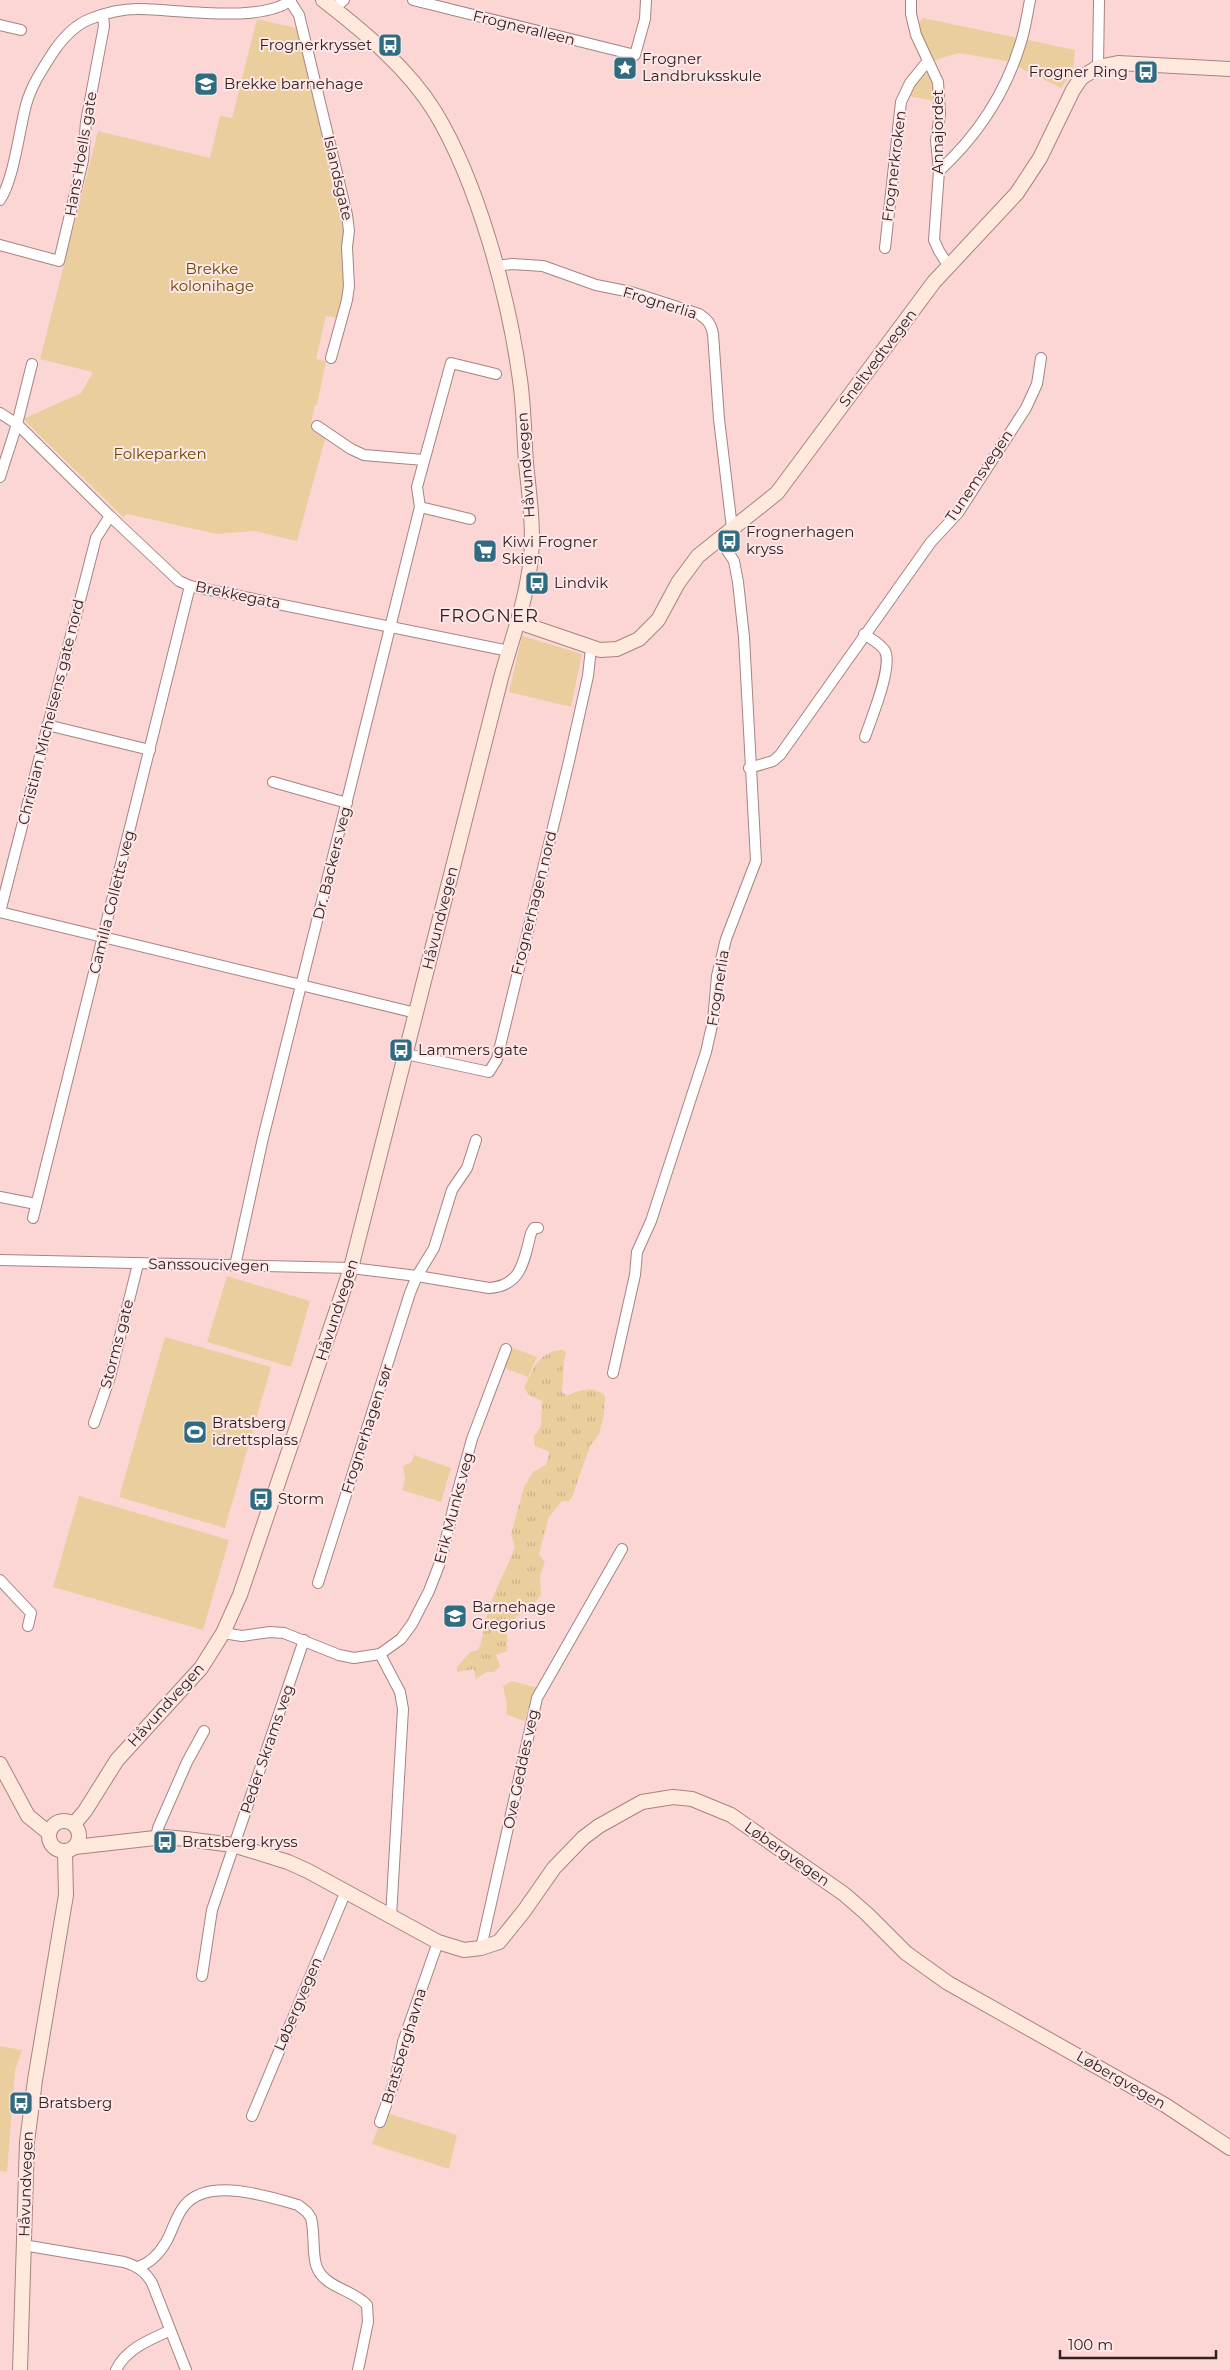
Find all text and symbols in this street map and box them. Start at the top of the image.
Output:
street label: Frogneralleen [471,6,577,49]
bus stop icon: Frognerkrysset [377,32,403,58]
place label: Frognerkrysset [259,35,372,54]
place label: Frogner Landbruksskule [642,49,762,85]
place icon: Frogner Landbruksskule [612,55,638,81]
bus stop icon: Frogner Ring [1133,59,1159,85]
place label: Frogner Ring [1029,62,1128,81]
school or university icon: Brekke barnehage [193,71,219,97]
place label: Brekke barnehage [224,74,363,93]
street label: Hans Hoells gate [60,90,101,218]
street label: Annajordet [928,90,947,174]
street label: Frognerkroken [877,109,910,223]
street label: Islandsgate [320,134,357,222]
park label: Brekke kolonihage [170,259,254,295]
street label: Frognerlia [621,282,700,323]
street label: Sneltvedtvegen [835,305,921,410]
street label: Håvundvegen [512,412,539,518]
street label: Tunemsvegen [941,426,1016,525]
park label: Folkeparken [113,444,207,463]
place label: Frognerhagen kryss [746,522,854,558]
bus stop icon: Frognerhagen kryss [716,528,742,554]
place label: Kiwi Frogner Skien [502,532,598,568]
supermarket icon: Kiwi Frogner Skien [472,538,498,564]
bus stop icon: Lindvik [524,570,550,596]
place label: Lindvik [554,573,608,592]
street label: Brekkegata [194,576,282,613]
street label: Christian Michelsens gate nord [13,597,88,827]
district label: FROGNER [439,605,539,627]
street label: Dr. Backers veg [308,804,355,921]
street label: Camilla Colletts veg [84,828,139,976]
street label: Frognerhagen nord [506,829,561,977]
street label: Håvundvegen [417,864,462,972]
street label: Frognerlia [702,948,733,1027]
bus stop icon: Lammers gate [388,1037,414,1063]
place label: Lammers gate [418,1040,528,1059]
street label: Sanssoucivegen [148,1254,270,1275]
street label: Håvundvegen [311,1257,362,1363]
street label: Storms gate [95,1297,138,1391]
street label: Frognerhagen sør [337,1362,396,1496]
place label: Bratsberg idrettsplass [212,1413,298,1449]
sports icon: Bratsberg idrettsplass [182,1419,208,1445]
street label: Erik Munks veg [430,1450,478,1566]
bus stop icon: Storm [248,1486,274,1512]
place label: Storm [278,1489,324,1508]
place label: Barnehage Gregorius [472,1597,556,1633]
school or university icon: Barnehage Gregorius [442,1603,468,1629]
street label: Håvundvegen [123,1659,208,1750]
street label: Peder Skrams veg [235,1682,298,1816]
street label: Ove Geddes veg [499,1707,542,1831]
street label: Løbergvegen [741,1817,834,1890]
bus stop icon: Bratsberg kryss [152,1829,178,1855]
place label: Bratsberg kryss [182,1832,298,1851]
street label: Løbergvegen [269,1954,326,2053]
street label: Bratsberghavna [377,1986,430,2106]
street label: Løbergvegen [1073,2046,1169,2113]
bus stop icon: Bratsberg [8,2090,34,2116]
place label: Bratsberg [38,2093,112,2112]
street label: Håvundvegen [14,2131,37,2237]
scale bar [1060,2328,1216,2360]
text: 100 m [1068,2335,1113,2354]

